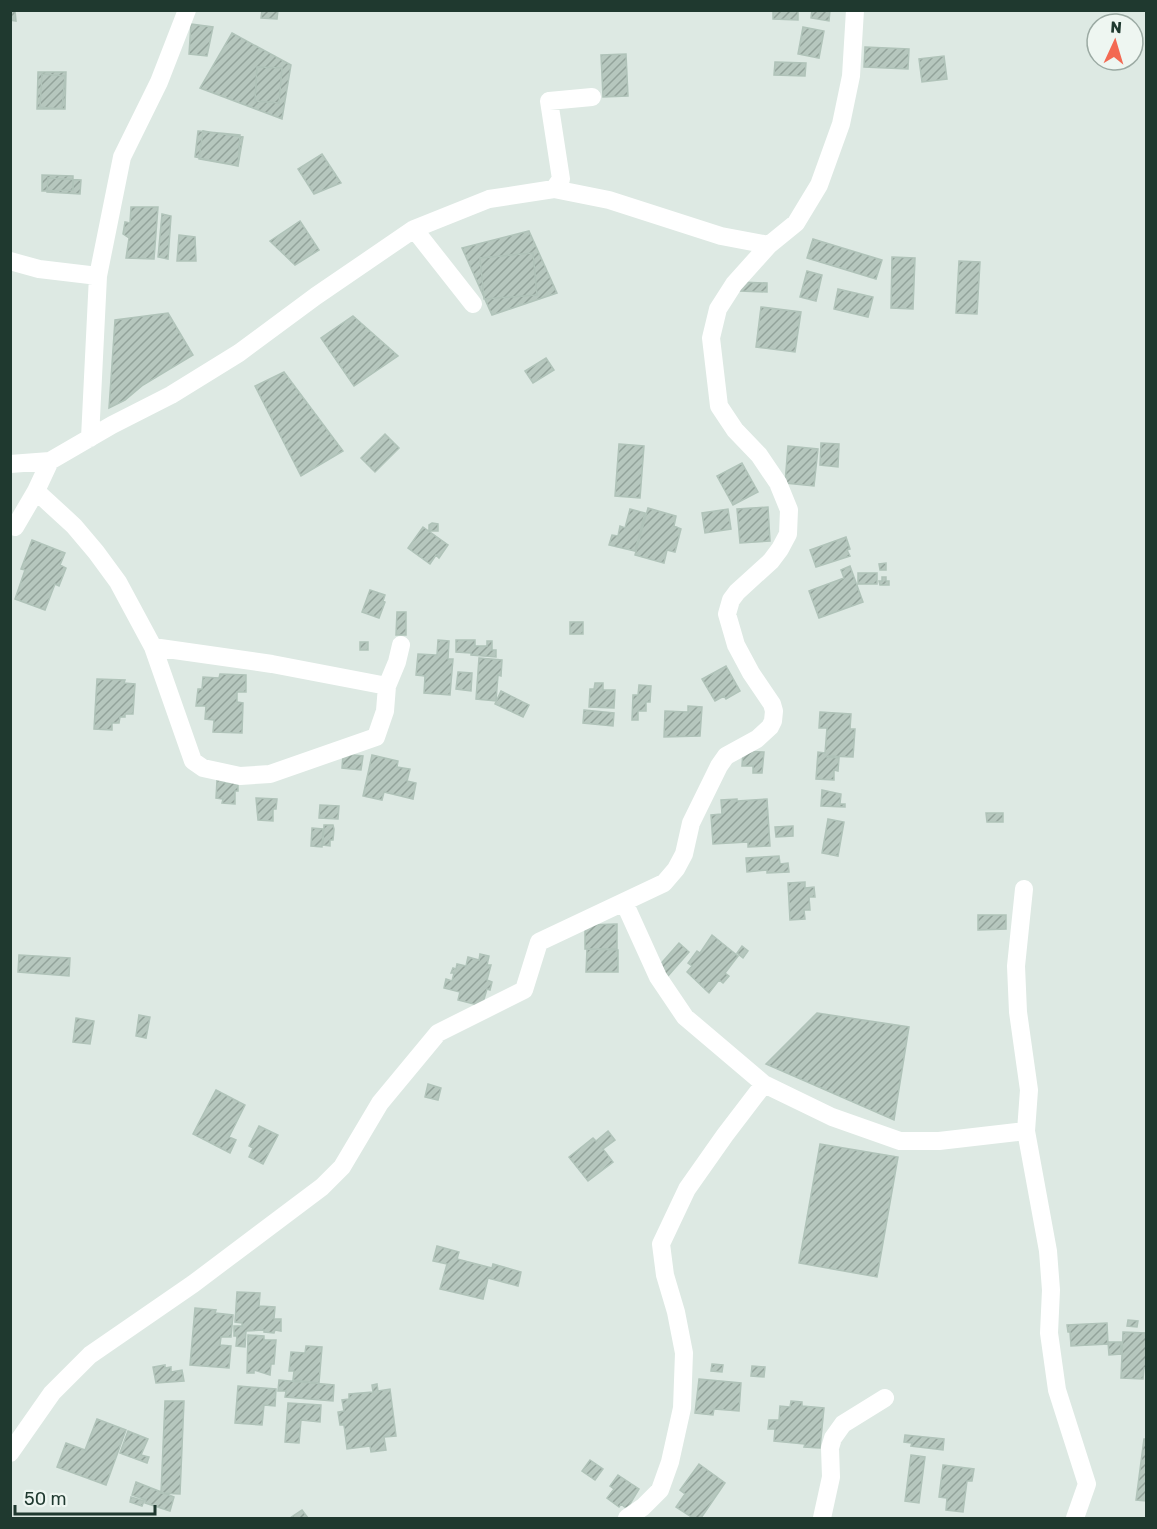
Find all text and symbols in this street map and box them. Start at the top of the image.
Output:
north arrow [1085,12,1145,72]
text: N [1110,18,1122,37]
scale bar [15,1478,154,1516]
text: 50 m [24,1488,67,1510]

